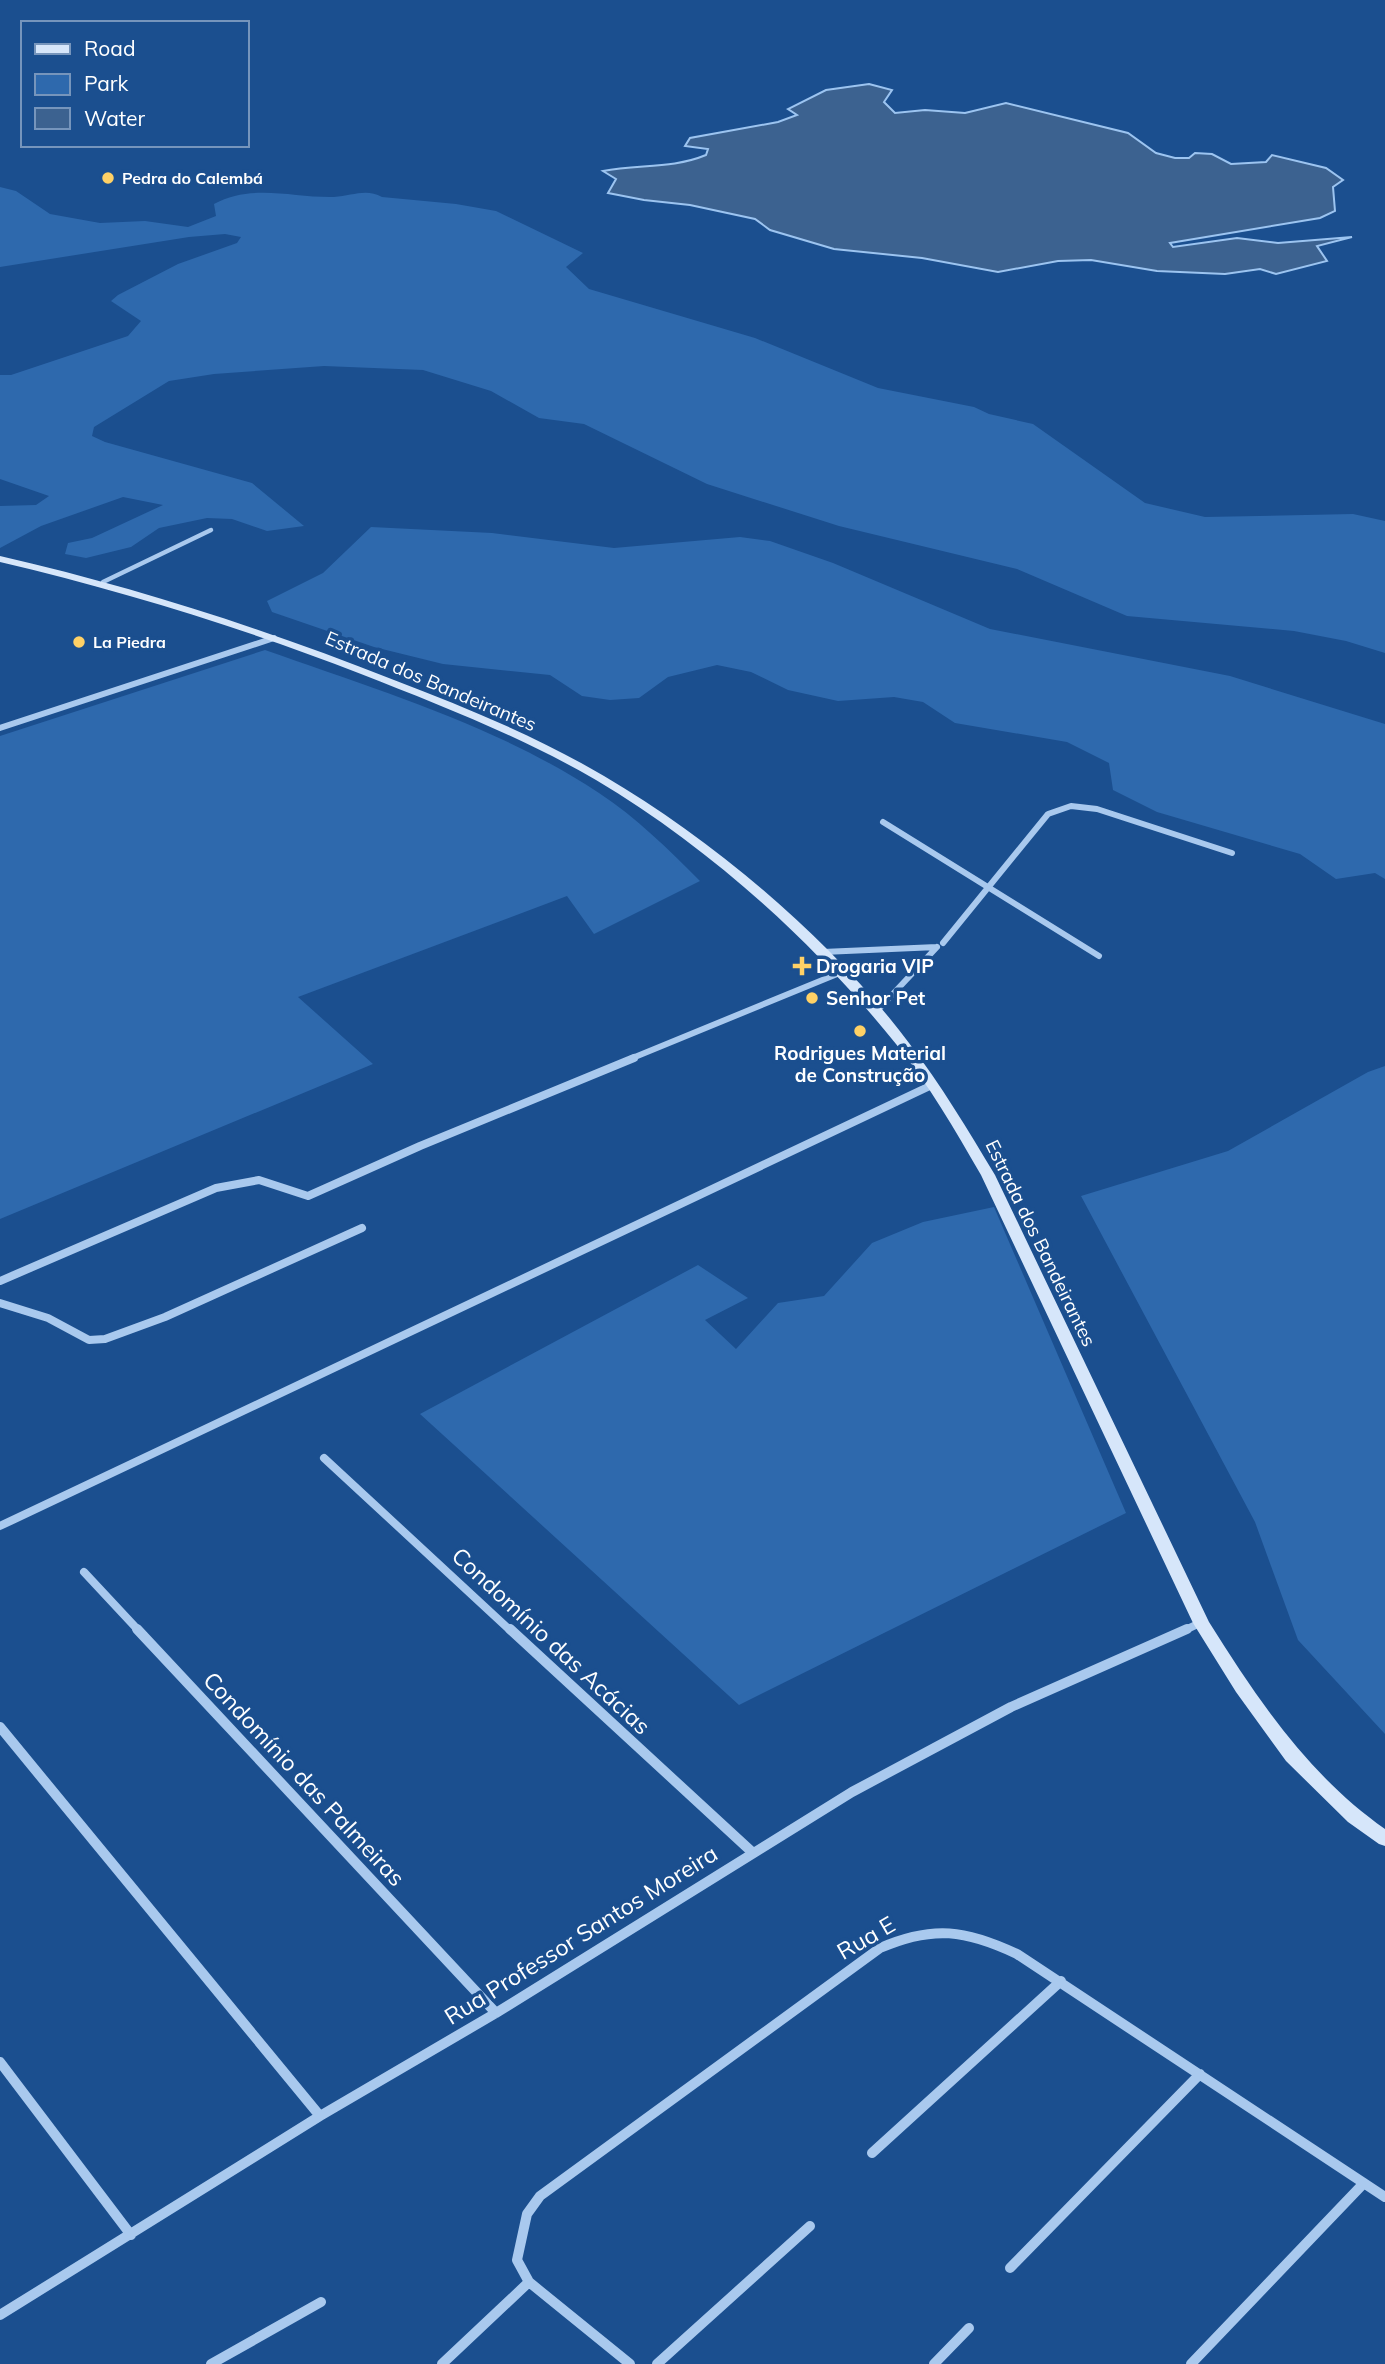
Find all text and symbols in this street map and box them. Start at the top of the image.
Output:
legend [21,21,248,147]
text: Road [84,35,135,61]
text: Park [84,70,128,96]
text: Water [84,105,145,131]
place label: Pedra do Calembá [122,168,263,188]
marker: Pedra do Calembá [100,170,116,186]
street label: Estrada dos Bandeirantes [322,626,540,736]
place label: La Piedra [93,632,166,652]
marker: La Piedra [71,634,87,650]
place label: Drogaria VIP [816,954,934,978]
marker: Drogaria VIP [794,958,810,974]
place label: Senhor Pet [826,986,925,1010]
marker: Senhor Pet [804,990,820,1006]
marker: Rodrigues Material de Construção [852,1023,868,1039]
place label: Rodrigues Material de Construção [774,1041,946,1087]
street label: Estrada dos Bandeirantes [980,1136,1102,1350]
street label: Condomínio das Acácias [446,1541,657,1740]
street label: Condomínio das Palmeiras [197,1665,411,1892]
street label: Rua Professor Santos Moreira [439,1838,723,2031]
street label: Rua E [831,1909,900,1966]

